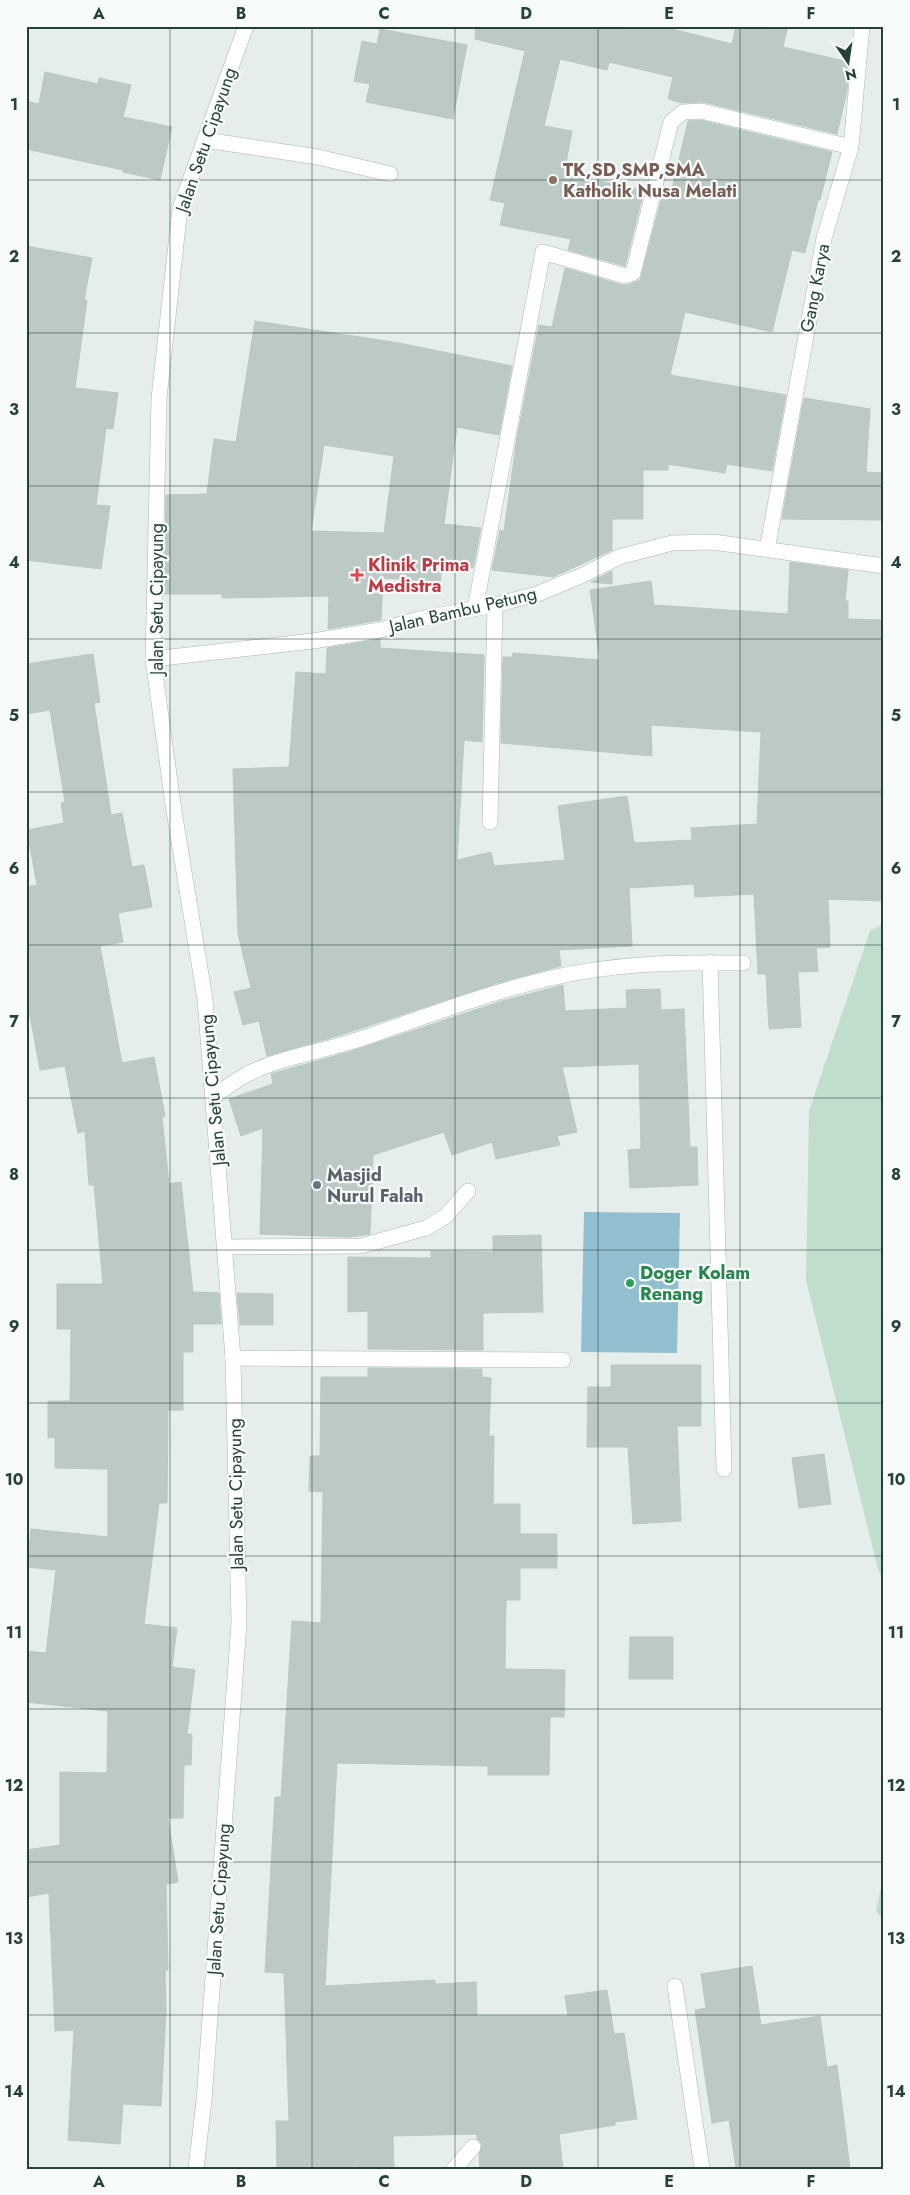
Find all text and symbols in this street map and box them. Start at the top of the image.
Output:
text: A [92,2,105,25]
text: B [236,2,246,25]
text: C [378,2,390,25]
text: D [520,2,532,25]
text: E [664,2,674,25]
text: F [807,2,815,25]
north arrow [822,38,872,88]
street label: Jalan Setu Cipayung [168,64,243,218]
text: N [843,64,859,86]
text: 1 [10,93,18,116]
text: 1 [892,93,900,116]
place label: TK,SD,SMP,SMA Katholik Nusa Melati [563,157,737,204]
marker: TK,SD,SMP,SMA Katholik Nusa Melati [547,174,559,186]
street label: Gang Karya [794,241,836,335]
text: 2 [9,245,19,268]
text: 2 [891,245,901,268]
text: 3 [9,398,19,421]
text: 3 [891,398,901,421]
street label: Jalan Setu Cipayung [144,523,170,677]
text: 4 [8,551,20,574]
text: 4 [890,551,902,574]
place label: Klinik Prima Medistra [368,552,469,599]
marker: Klinik Prima Medistra [350,568,364,582]
street label: Jalan Bambu Petung [385,580,539,640]
text: 5 [9,704,19,727]
text: 5 [891,704,901,727]
text: 6 [9,857,19,880]
text: 6 [891,857,901,880]
text: 7 [9,1010,19,1033]
text: 7 [891,1010,901,1033]
street label: Jalan Setu Cipayung [193,1013,233,1169]
place label: Masjid Nurul Falah [327,1162,424,1209]
text: 8 [9,1163,19,1186]
text: 8 [891,1163,901,1186]
marker: Masjid Nurul Falah [311,1179,323,1191]
place label: Doger Kolam Renang [640,1260,750,1307]
marker: Doger Kolam Renang [624,1277,636,1289]
text: 9 [9,1315,19,1338]
text: 9 [891,1315,901,1338]
street label: Jalan Setu Cipayung [222,1418,250,1572]
text: 10 [5,1468,23,1491]
text: 10 [887,1468,905,1491]
text: 11 [6,1621,22,1644]
text: 11 [888,1621,904,1644]
text: 12 [5,1774,23,1797]
text: 12 [887,1774,905,1797]
street label: Jalan Setu Cipayung [201,1822,237,1978]
text: 13 [5,1927,23,1950]
text: 13 [887,1927,905,1950]
text: 14 [4,2080,24,2103]
text: 14 [886,2080,906,2103]
text: A [92,2170,105,2193]
text: B [236,2170,246,2193]
text: C [378,2170,390,2193]
text: D [520,2170,532,2193]
text: E [664,2170,674,2193]
text: F [807,2170,815,2193]

